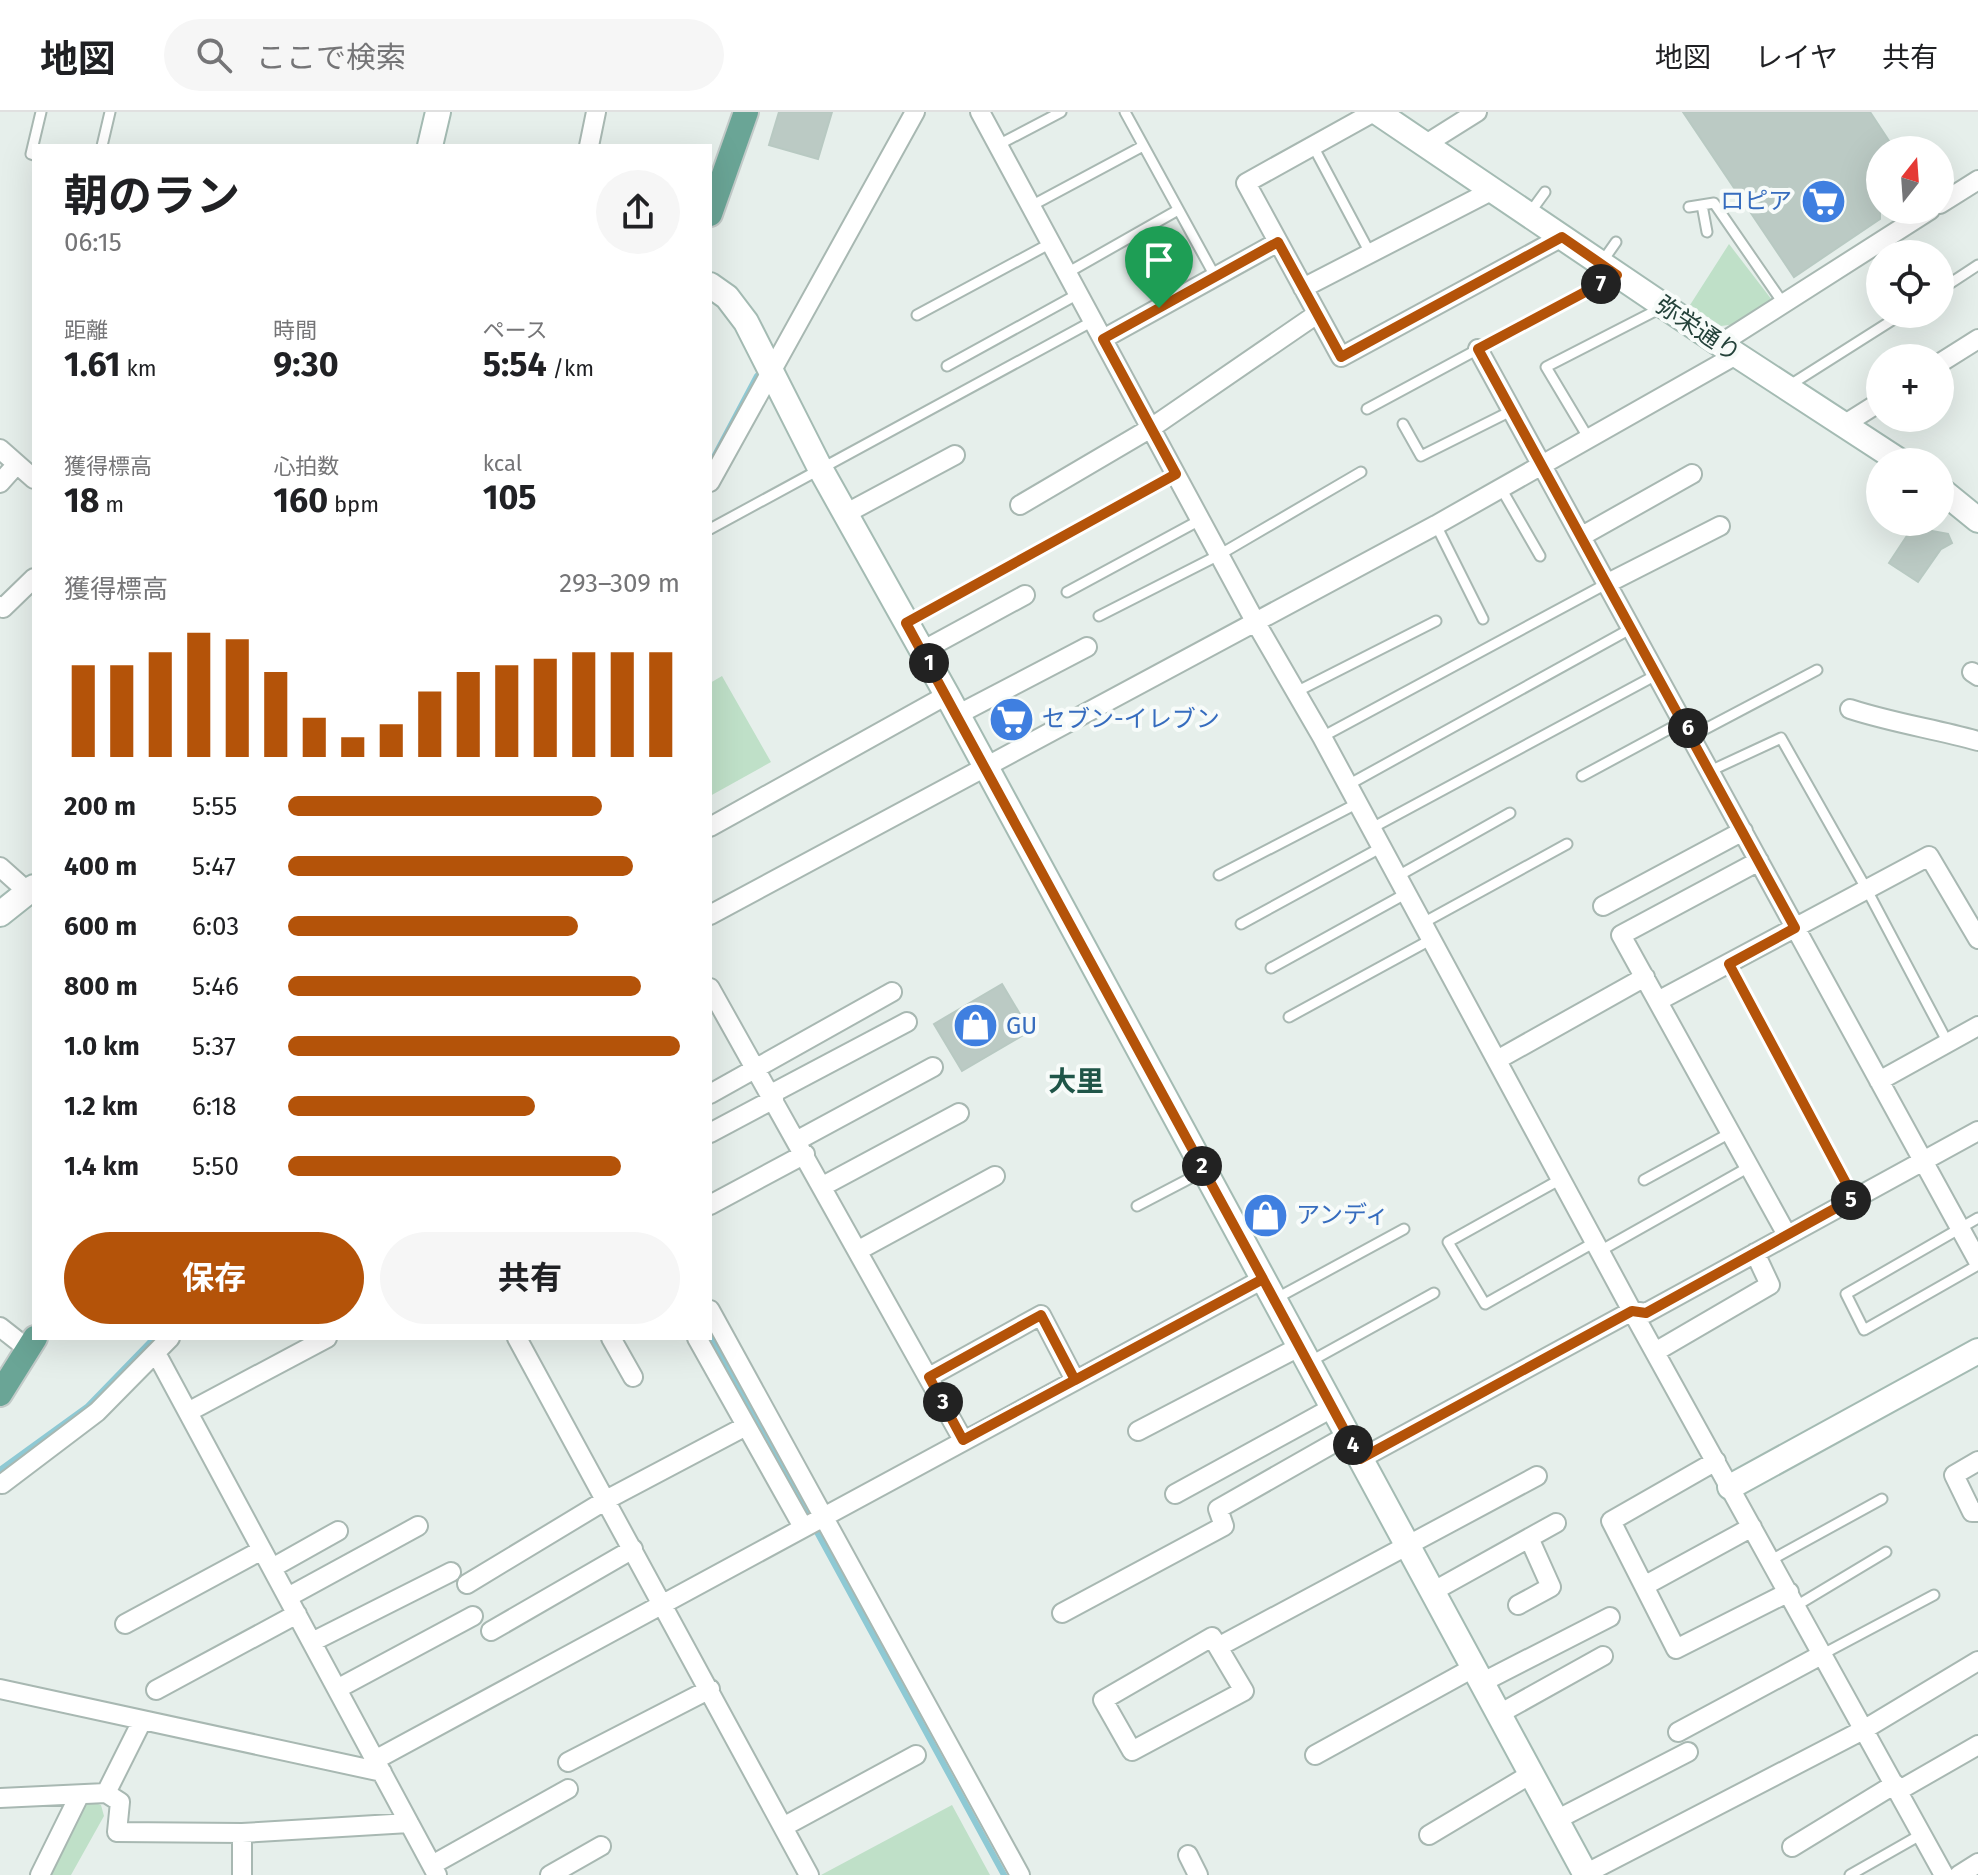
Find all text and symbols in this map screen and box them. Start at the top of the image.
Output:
search box [164,19,724,91]
icon: search [192,33,236,77]
text: 地図 [40,36,116,82]
text: ここで検索 [256,40,406,76]
text: 地図 [1655,41,1711,74]
text: レイヤ [1755,41,1838,74]
text: 共有 [1882,41,1938,74]
north arrow [1866,136,1954,224]
map controls [1866,136,1954,536]
text: 朝のラン [64,170,240,223]
button: share [596,170,680,254]
supermarket icon: ロピア [1799,177,1847,225]
place label: ロピア [1720,187,1792,215]
pin [1125,226,1193,308]
text: 06:15 [64,227,122,258]
icon: arrive [1137,238,1181,282]
button: locate [1866,240,1954,328]
pin: 7 [1581,264,1621,304]
text: 7 [1596,270,1606,297]
street label: 弥栄通り [1650,291,1746,367]
text: 距離 [64,317,108,344]
text: 時間 [273,317,317,344]
text: ペース [483,317,548,344]
text: 1.61 [64,344,121,385]
text: 9:30 [273,344,339,385]
text: 5:54 [483,344,547,385]
button: + [1866,344,1954,432]
text: km [121,355,157,382]
text: /km [547,355,594,382]
button: − [1866,448,1954,536]
text: kcal [483,450,522,477]
text: 獲得標高 [64,453,152,480]
text: 心拍数 [273,453,339,480]
text: 105 [483,477,537,518]
text: 18 [64,480,100,521]
text: 160 [273,480,328,521]
text: m [100,491,124,518]
text: bpm [328,491,379,518]
text: 293–309 m [559,568,680,599]
text: 獲得標高 [64,574,168,605]
pin: 1 [909,643,949,683]
text: 1 [924,649,934,676]
supermarket icon: セブン-イレブン [987,695,1035,743]
place label: セブン-イレブン [1042,705,1220,733]
pin: 6 [1668,708,1708,748]
text: 6 [1682,714,1694,741]
text: 200 m [64,791,136,822]
text: 5:55 [192,791,237,822]
text: 400 m [64,851,137,882]
text: 5:47 [192,851,236,882]
text: 600 m [64,911,137,942]
text: 6:03 [192,911,239,942]
text: 800 m [64,971,138,1002]
text: 5:46 [192,971,239,1002]
shop icon: GU [951,1002,999,1050]
place label: GU [1006,1012,1037,1040]
text: 1.0 km [64,1031,140,1062]
text: 5:37 [192,1031,236,1062]
district label: 大里 [1048,1065,1104,1098]
text: 1.2 km [64,1091,138,1122]
text: 6:18 [192,1091,237,1122]
pin: 2 [1182,1146,1222,1186]
text: 1.4 km [64,1151,139,1182]
text: 5:50 [192,1151,239,1182]
text: 2 [1196,1152,1208,1179]
pin: 5 [1831,1180,1871,1220]
text: 5 [1845,1186,1857,1213]
shop icon: アンディ [1241,1191,1289,1239]
place label: アンディ [1296,1201,1389,1229]
button: 保存 [64,1232,364,1324]
button: 共有 [380,1232,680,1324]
pin: 3 [923,1382,963,1422]
text: 3 [937,1388,949,1415]
pin: 4 [1333,1425,1373,1465]
text: 4 [1347,1431,1359,1458]

